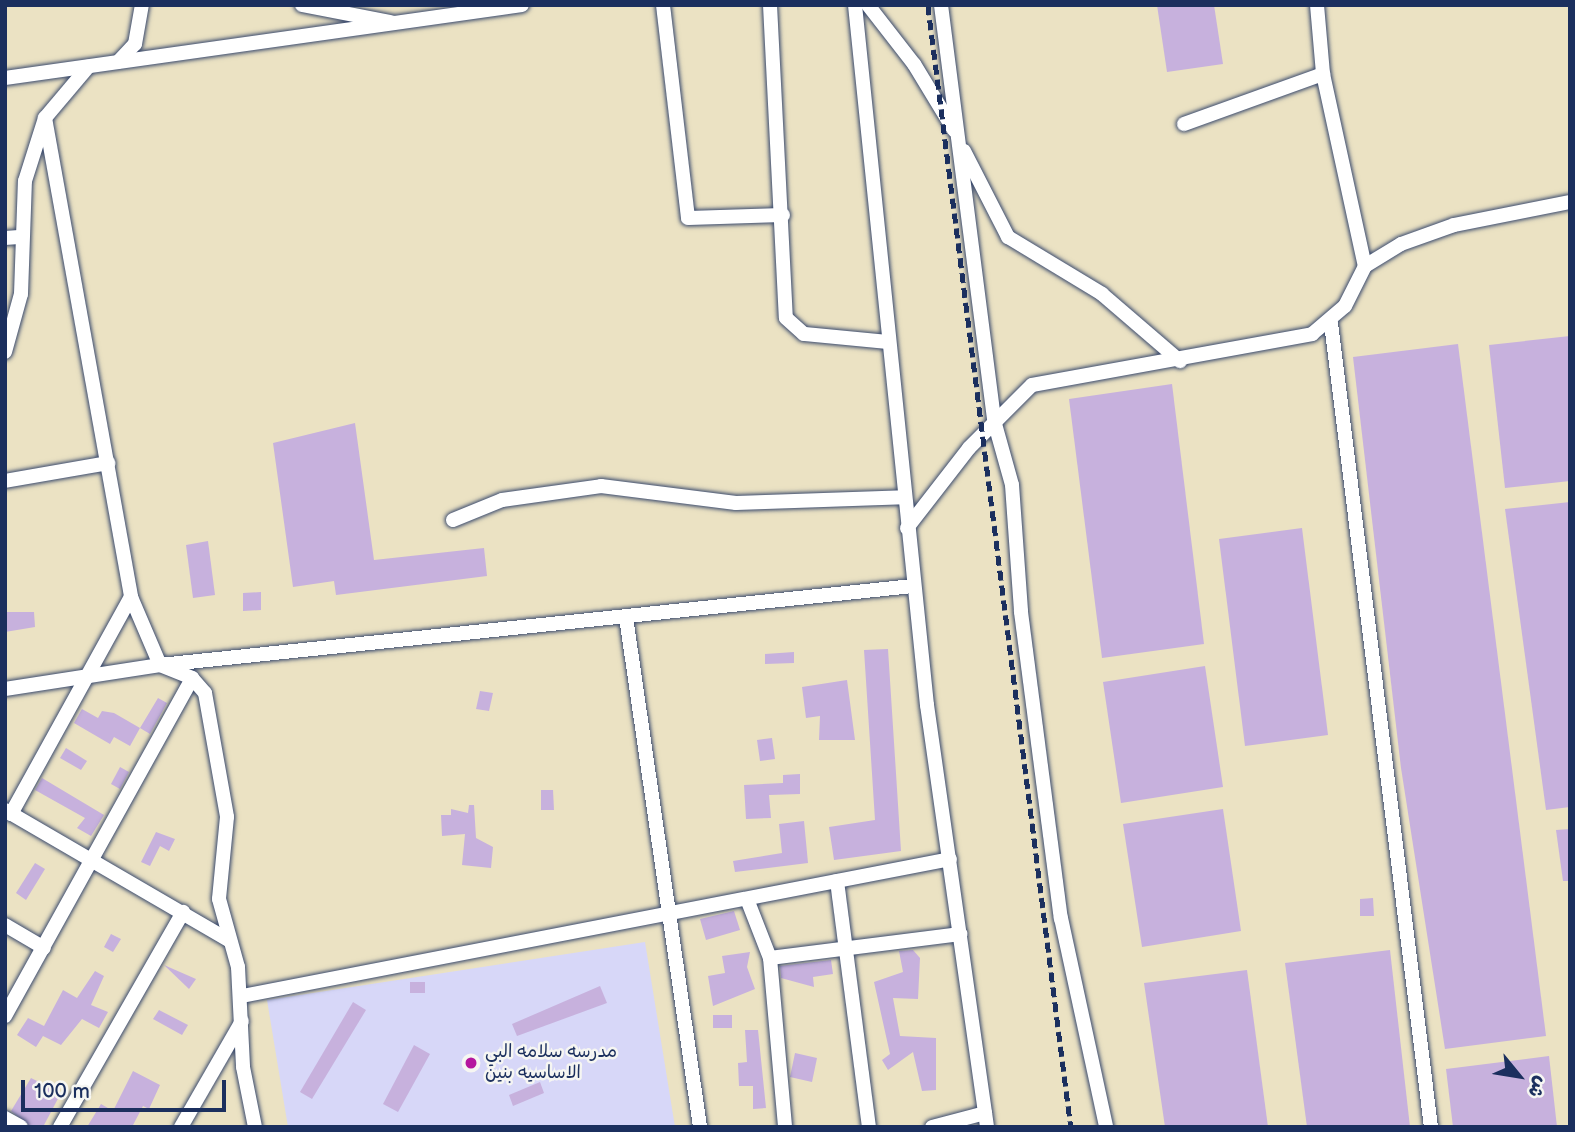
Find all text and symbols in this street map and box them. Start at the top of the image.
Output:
north arrow [1484,1041,1554,1111]
place label: مدرسه سلامه البي الاساسيه بنين [485,1042,617,1084]
marker: مدرسه سلامه البي الاساسيه بنين [463,1055,479,1071]
scale bar [24,1066,229,1110]
text: ش [1522,1072,1553,1102]
text: 100 m [34,1079,90,1104]

